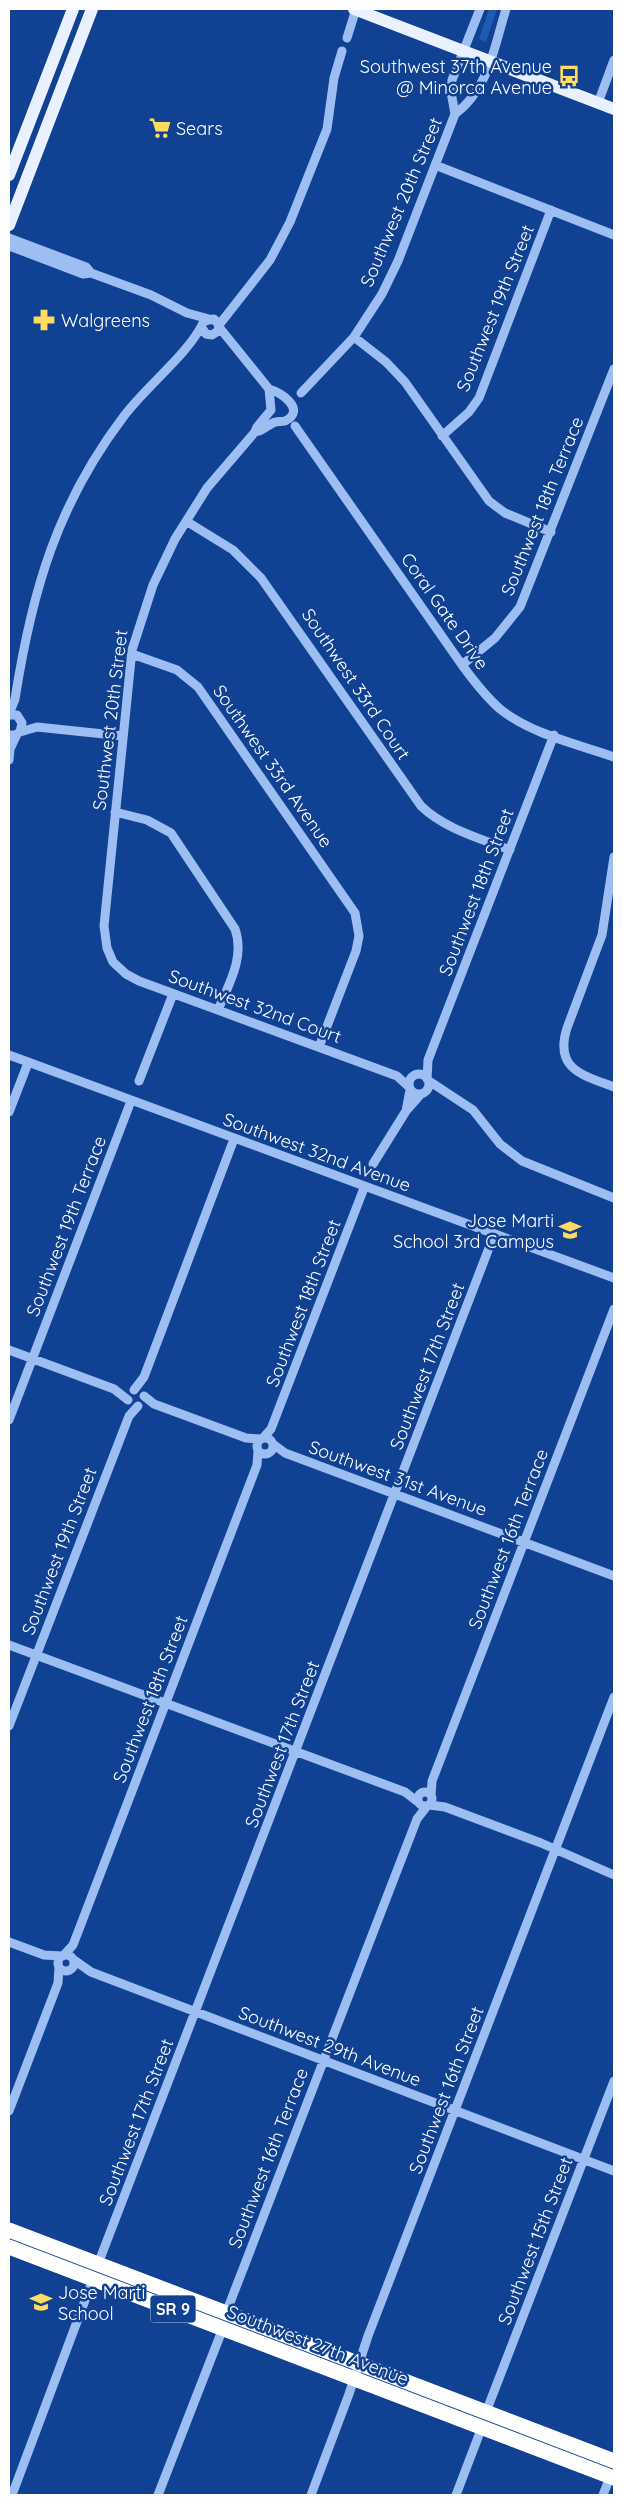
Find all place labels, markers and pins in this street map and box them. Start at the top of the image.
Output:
place label: Southwest 37th Avenue @ Minorca Avenue [360,55,552,99]
bus stop icon: Southwest 37th Avenue @ Minorca Avenue [556,63,582,89]
supermarket icon: Sears [147,115,173,141]
place label: Sears [176,117,223,140]
pharmacy icon: Walgreens [31,307,57,333]
place label: Walgreens [61,309,150,332]
place label: Jose Marti School 3rd Campus [393,1209,554,1253]
school or university icon: Jose Marti School 3rd Campus [557,1217,583,1243]
place label: Jose Marti School [58,2281,145,2325]
school or university icon: Jose Marti School [28,2289,54,2315]

